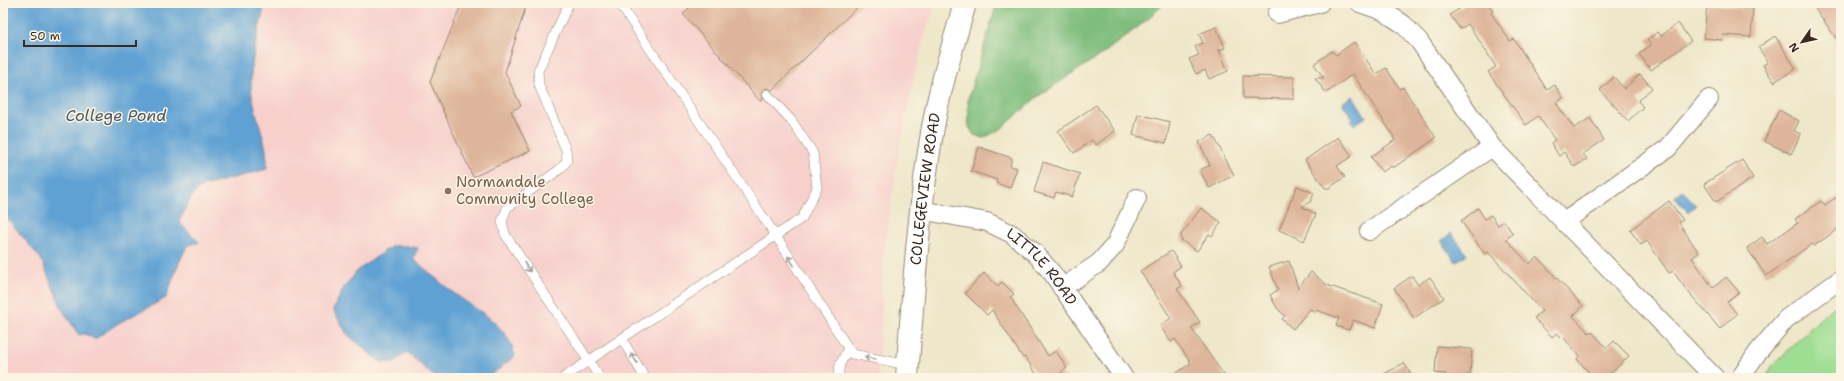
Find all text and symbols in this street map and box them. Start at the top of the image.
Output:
scale bar [24,22,136,48]
north arrow [1782,22,1822,62]
text: 50 m [30,28,60,44]
text: N [1785,39,1803,55]
water label: College Pond [65,105,167,126]
street label: COLLEGEVIEW ROAD [906,111,945,266]
place label: Normandale Community College [456,172,594,209]
marker: Normandale Community College [443,186,453,196]
street label: LITTLE ROAD [1003,223,1081,309]
one-way arrow [787,255,795,266]
one-way arrow [523,261,531,272]
one-way arrow [629,353,638,364]
one-way arrow [864,353,877,361]

